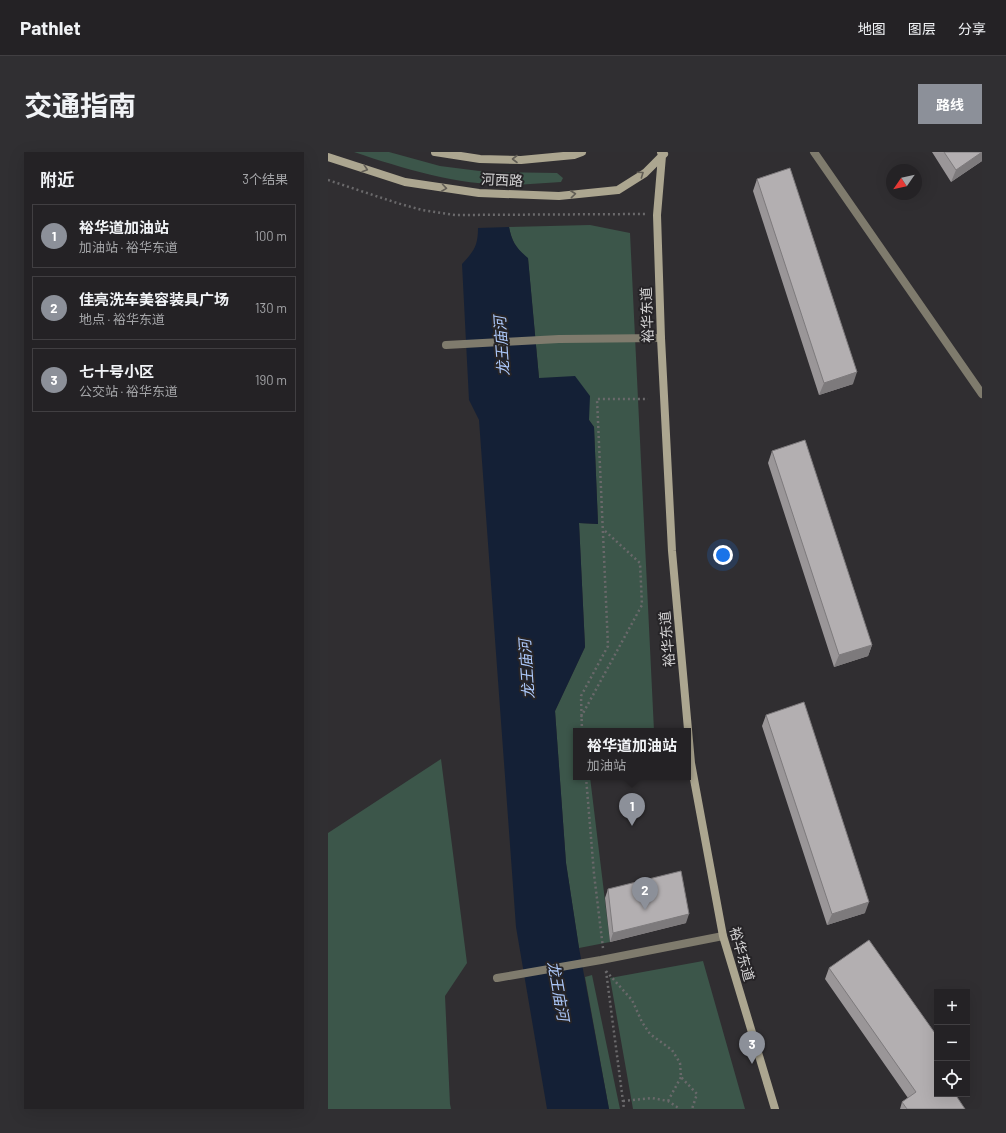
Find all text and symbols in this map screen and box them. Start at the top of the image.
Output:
text: Pathlet [20,16,81,39]
text: 地图 [858,20,886,37]
text: 图层 [908,20,936,37]
text: 分享 [958,20,986,37]
button: 路线 [918,84,982,124]
text: 交通指南 [24,88,136,122]
one-way arrow [512,155,518,164]
one-way arrow [361,164,368,173]
north arrow [886,164,922,200]
text: 附近 [40,169,74,189]
street label: 河西路 [481,170,523,189]
text: 3个结果 [242,171,288,187]
one-way arrow [637,172,644,179]
one-way arrow [441,183,447,192]
one-way arrow [570,190,576,199]
text: 裕华道加油站 [79,218,169,236]
text: 1 [52,228,56,244]
text: 100 m [254,228,287,244]
text: 加油站 · 裕华东道 [79,239,178,255]
street label: 裕华东道 [637,287,656,343]
text: 佳亮洗车美容装具广场 [79,290,229,308]
text: 2 [50,300,58,316]
text: 130 m [255,300,287,316]
text: 地点 · 裕华东道 [79,311,165,327]
water label: 龙王庙河 [490,313,512,377]
text: 七十号小区 [79,362,154,380]
text: 3 [50,372,58,388]
text: 190 m [255,372,287,388]
text: 公交站 · 裕华东道 [79,383,178,399]
your location [713,545,733,565]
street label: 裕华东道 [656,610,677,668]
water label: 龙王庙河 [515,636,537,700]
popup [573,728,691,780]
text: 裕华道加油站 [587,736,677,754]
text: 加油站 [587,757,626,773]
pin: 1 [619,793,645,826]
pin: 2 [632,877,658,910]
street label: 裕华东道 [727,925,758,983]
water label: 龙王庙河 [545,960,574,1025]
map controls [934,989,970,1097]
button: + [934,989,970,1025]
button: − [934,1025,970,1061]
pin: 3 [739,1031,765,1064]
button: locate [934,1061,970,1097]

